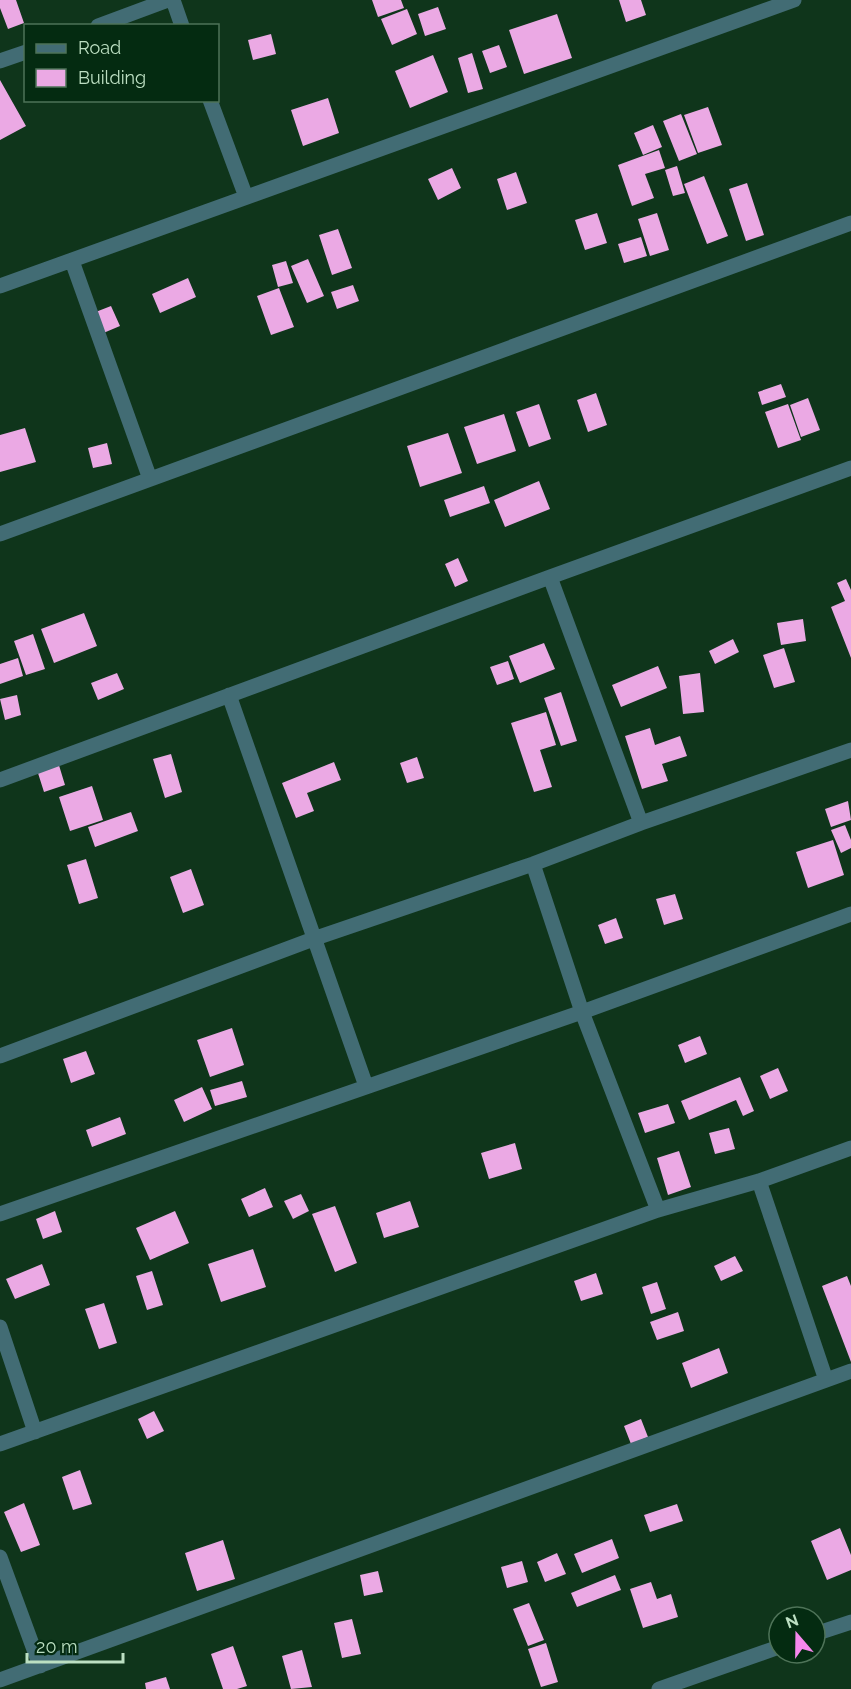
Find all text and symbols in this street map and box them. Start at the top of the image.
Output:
legend [24,24,219,102]
text: Road [78,37,121,58]
text: Building [78,67,146,88]
north arrow [767,1605,827,1665]
text: N [783,1610,801,1632]
scale bar [27,1626,123,1664]
text: 20 m [36,1636,78,1657]

